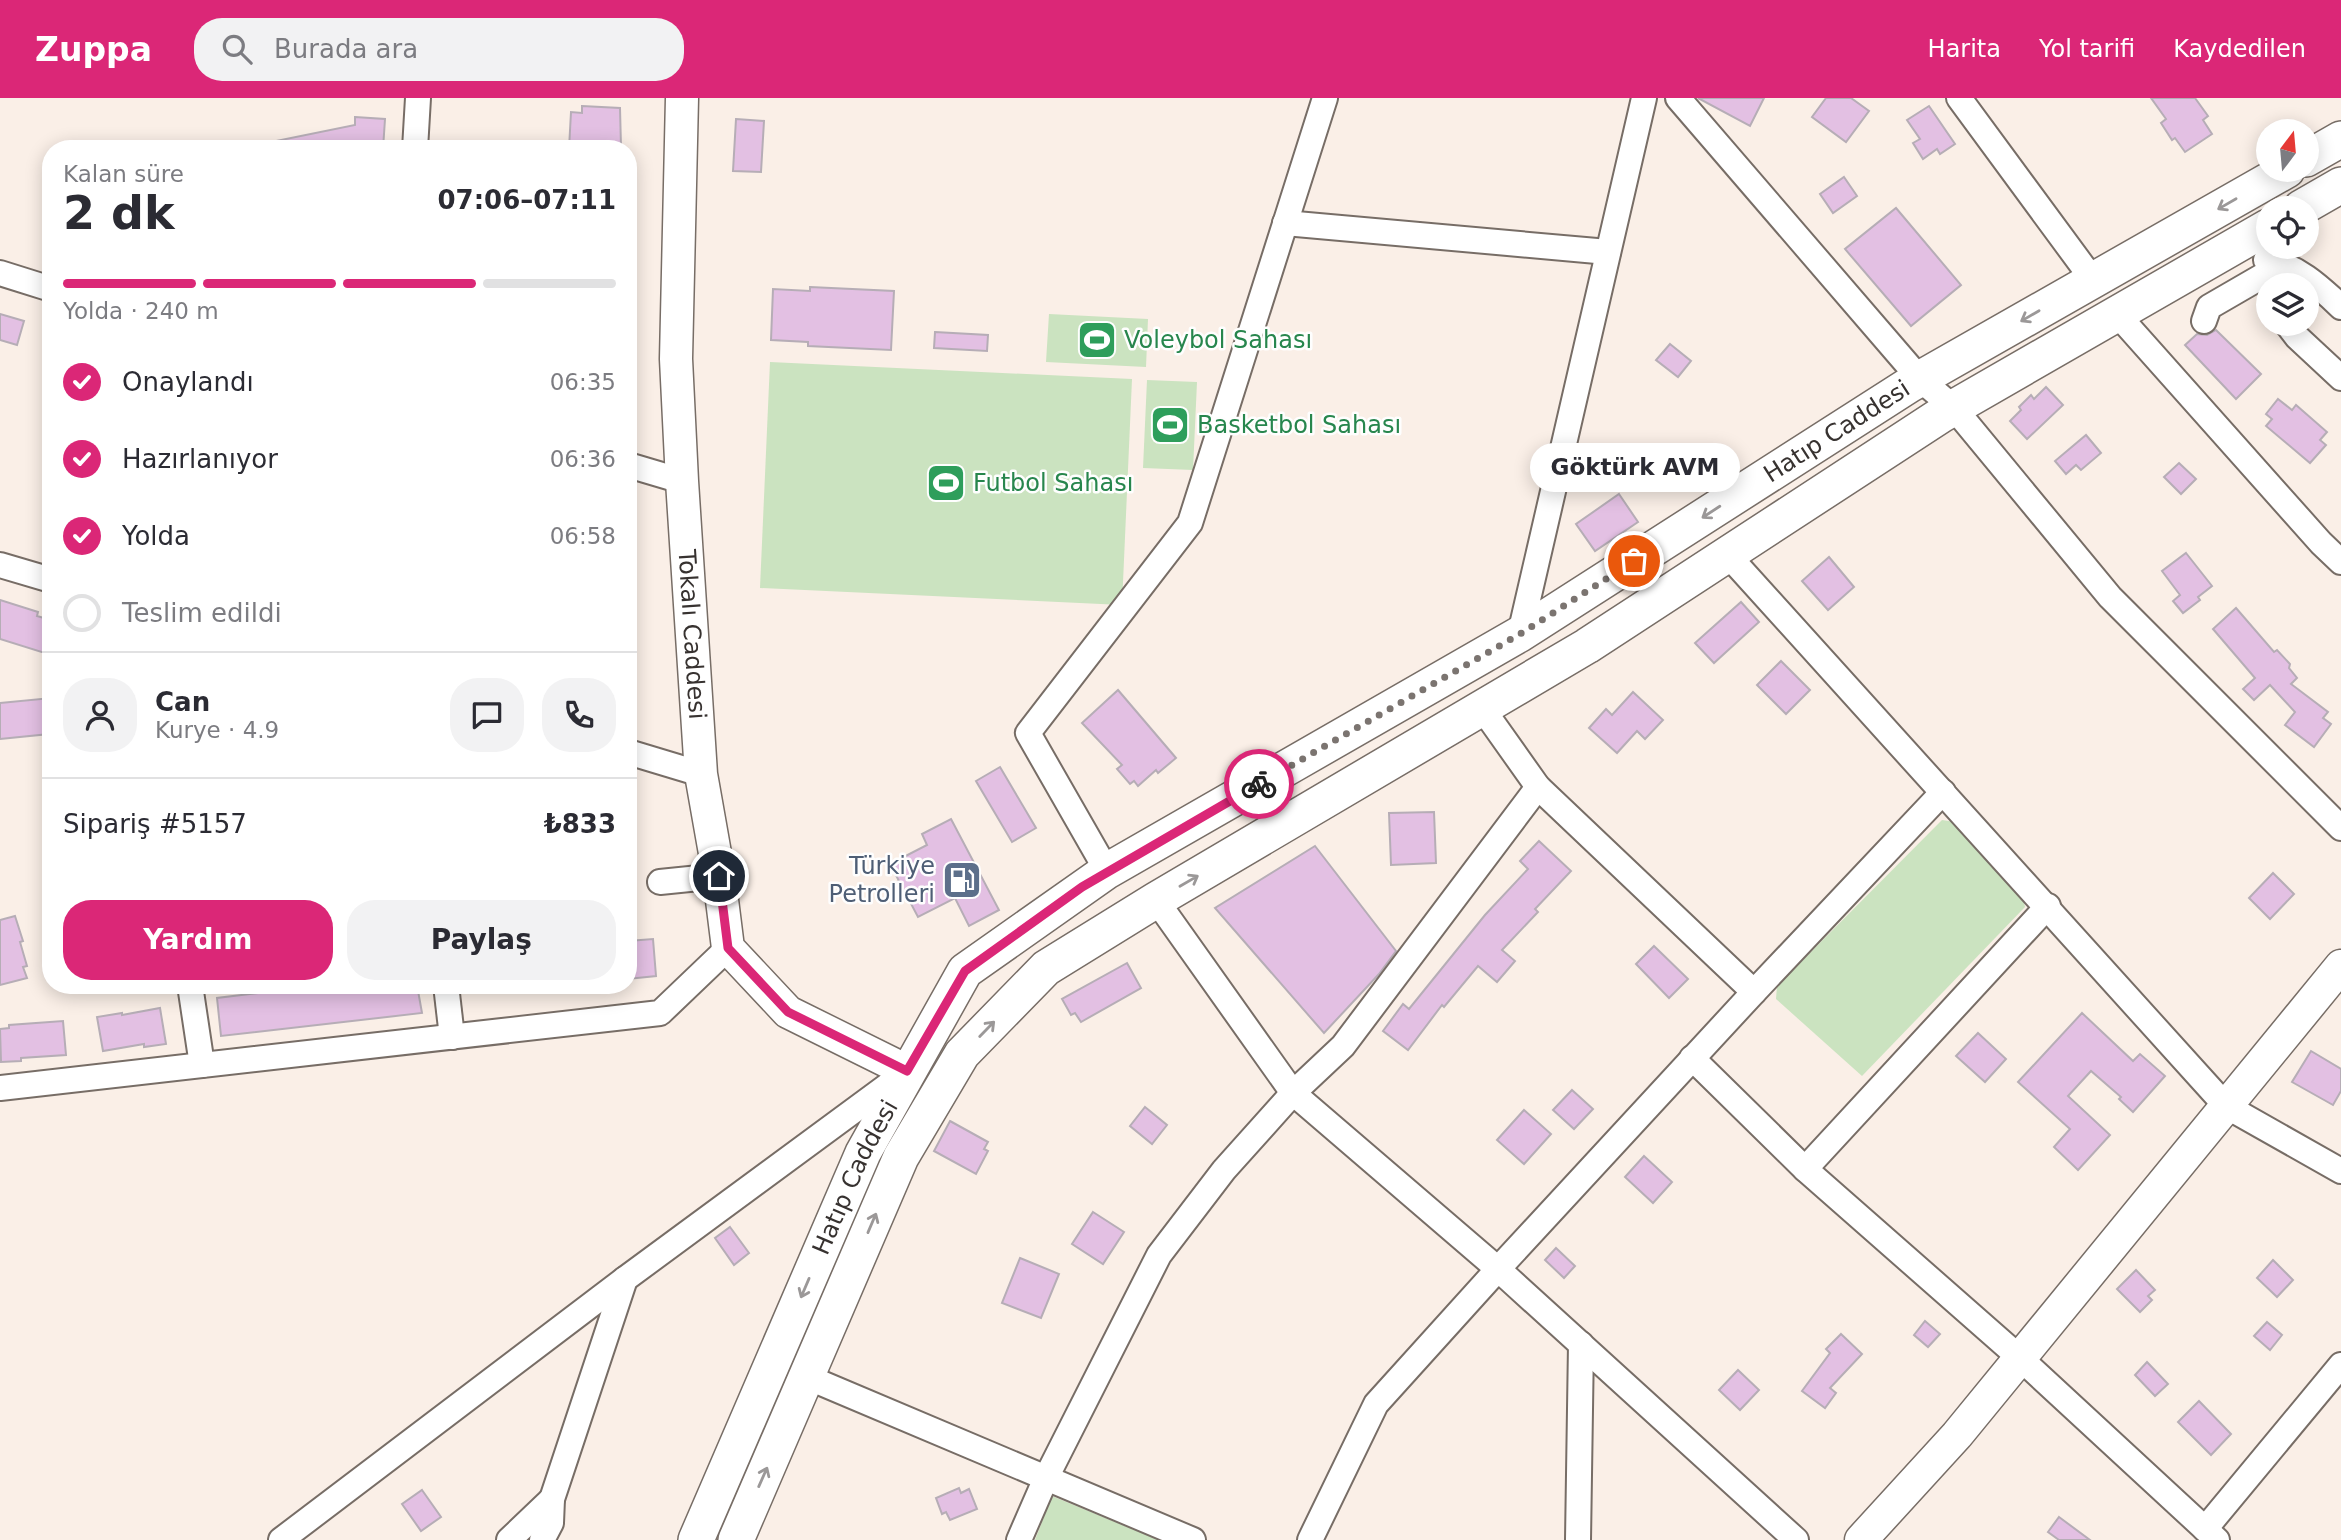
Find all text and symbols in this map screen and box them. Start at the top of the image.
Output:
search box [194,18,684,81]
text: Zuppa [35,30,152,69]
icon: search [218,30,256,68]
text: Burada ara [274,34,418,64]
text: Harita [1928,35,2001,63]
text: Yol tarifi [2039,35,2135,63]
text: Kaydedilen [2173,35,2306,63]
north arrow [2256,119,2319,182]
map controls [2256,119,2319,336]
text: Kalan süre [63,161,184,187]
text: 07:06–07:11 [437,185,616,215]
text: 2 dk [63,186,175,240]
button: locate [2256,196,2319,259]
one-way arrow [2218,197,2238,211]
button: layers [2256,273,2319,336]
text: Yolda · 240 m [63,298,219,324]
one-way arrow [2020,309,2040,323]
sports icon: Voleybol Sahası [1076,319,1118,361]
place label: Voleybol Sahası [1124,326,1312,354]
icon: check [63,363,101,401]
text: Onaylandı [122,367,254,397]
text: 06:35 [550,369,616,395]
street label: Hatıp Caddesi [1759,374,1915,488]
sports icon: Basketbol Sahası [1149,404,1191,446]
place label: Basketbol Sahası [1197,411,1401,439]
icon: check [63,440,101,478]
callout: Göktürk AVM [1529,442,1739,491]
text: Hazırlanıyor [122,444,278,474]
text: 06:36 [550,446,616,472]
text: Göktürk AVM [1551,454,1719,480]
sports icon: Futbol Sahası [925,462,967,504]
place label: Futbol Sahası [973,469,1133,497]
one-way arrow [1701,505,1721,519]
icon: check [63,517,101,555]
text: Yolda [122,521,190,551]
text: 06:58 [550,523,616,549]
pin [1604,531,1664,591]
icon: bag [1615,542,1653,580]
street label: Tokalı Caddesi [672,548,711,720]
text: Teslim edildi [122,598,282,628]
button: person [63,678,137,752]
button: chat [450,678,524,752]
button: phone [542,678,616,752]
text: Can [155,687,210,717]
text: Kurye · 4.9 [155,717,279,743]
courier [1224,749,1294,819]
icon: bike [1240,765,1278,803]
text: Sipariş #5157 [63,809,247,839]
text: ₺833 [544,809,616,839]
pin [689,846,749,906]
place label: Türkiye Petrolleri [829,852,935,908]
icon: home [700,857,738,895]
fuel station icon: Türkiye Petrolleri [941,859,983,901]
one-way arrow [1178,873,1198,887]
button: Yardım [63,900,333,980]
button: Paylaş [347,900,616,980]
one-way arrow [978,1020,995,1037]
street label: Hatıp Caddesi [807,1095,904,1259]
one-way arrow [867,1213,880,1235]
one-way arrow [798,1277,811,1298]
one-way arrow [758,1467,771,1489]

